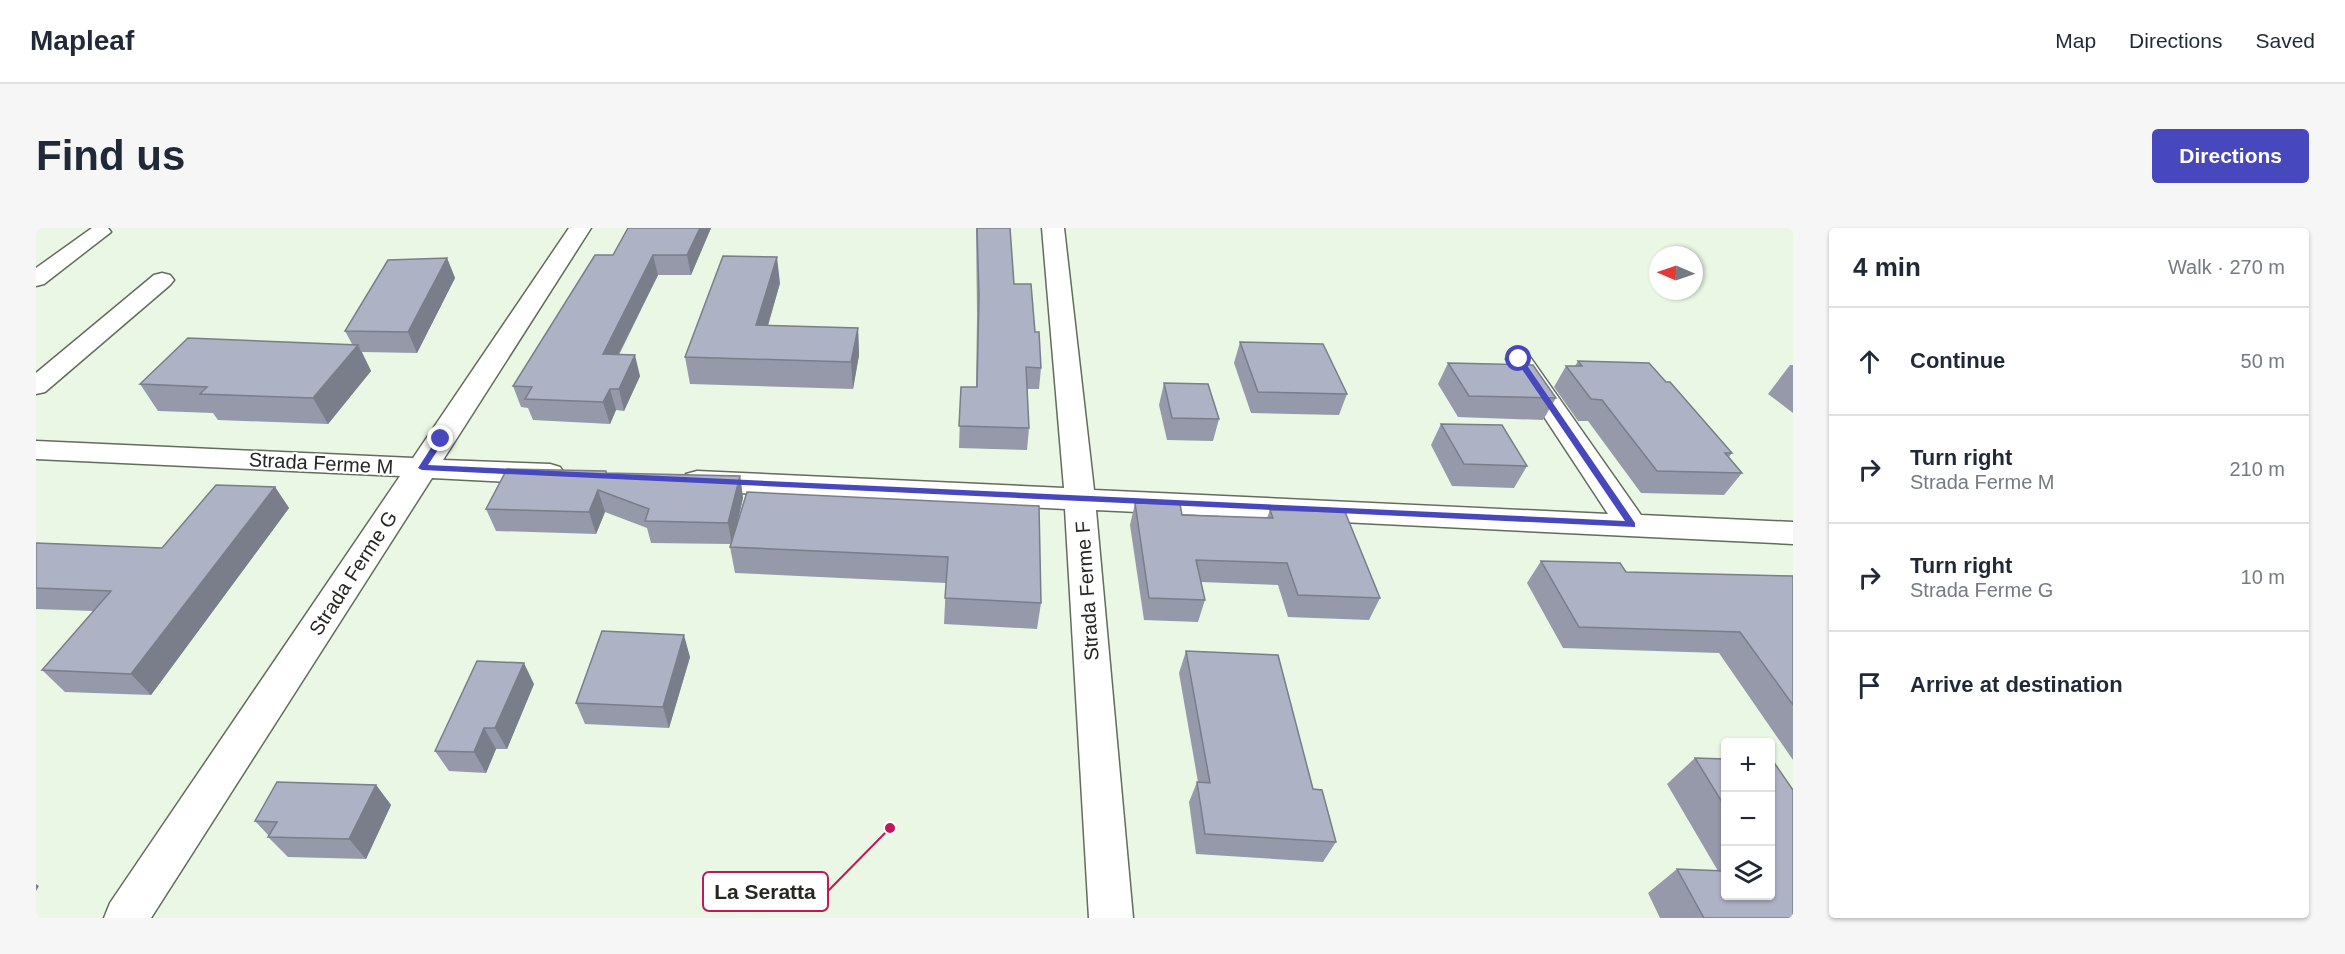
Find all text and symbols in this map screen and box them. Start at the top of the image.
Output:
text: Mapleaf [30,25,134,56]
text: Map [2055,29,2096,52]
text: Directions [2129,29,2222,52]
text: Saved [2255,29,2315,52]
button: Directions [2152,129,2309,183]
text: Find us [36,132,185,179]
north arrow [1649,246,1703,300]
text: 4 min [1853,252,1921,282]
text: Walk · 270 m [2168,256,2285,278]
route start [1505,345,1531,371]
icon: ahead [1853,345,1886,378]
text: Continue [1910,348,2005,373]
text: 50 m [2241,350,2285,372]
route end [427,425,453,451]
text: Turn right [1910,445,2012,470]
street label: Strada Ferme M [248,448,394,478]
icon: right [1853,453,1886,486]
text: 210 m [2229,458,2285,480]
text: Strada Ferme M [1910,471,2054,493]
street label: Strada Ferme G [305,507,401,639]
street label: Strada Ferme F [1071,520,1103,662]
text: Turn right [1910,553,2012,578]
icon: right [1853,561,1886,594]
text: 10 m [2241,566,2285,588]
text: Strada Ferme G [1910,579,2053,601]
icon: arrive [1853,669,1886,702]
text: Arrive at destination [1910,672,2123,697]
map controls [1721,738,1775,900]
button: + [1721,738,1775,792]
button: − [1721,792,1775,846]
button: layers [1721,846,1775,900]
callout: La Seratta [703,872,828,911]
text: La Seratta [714,880,816,903]

